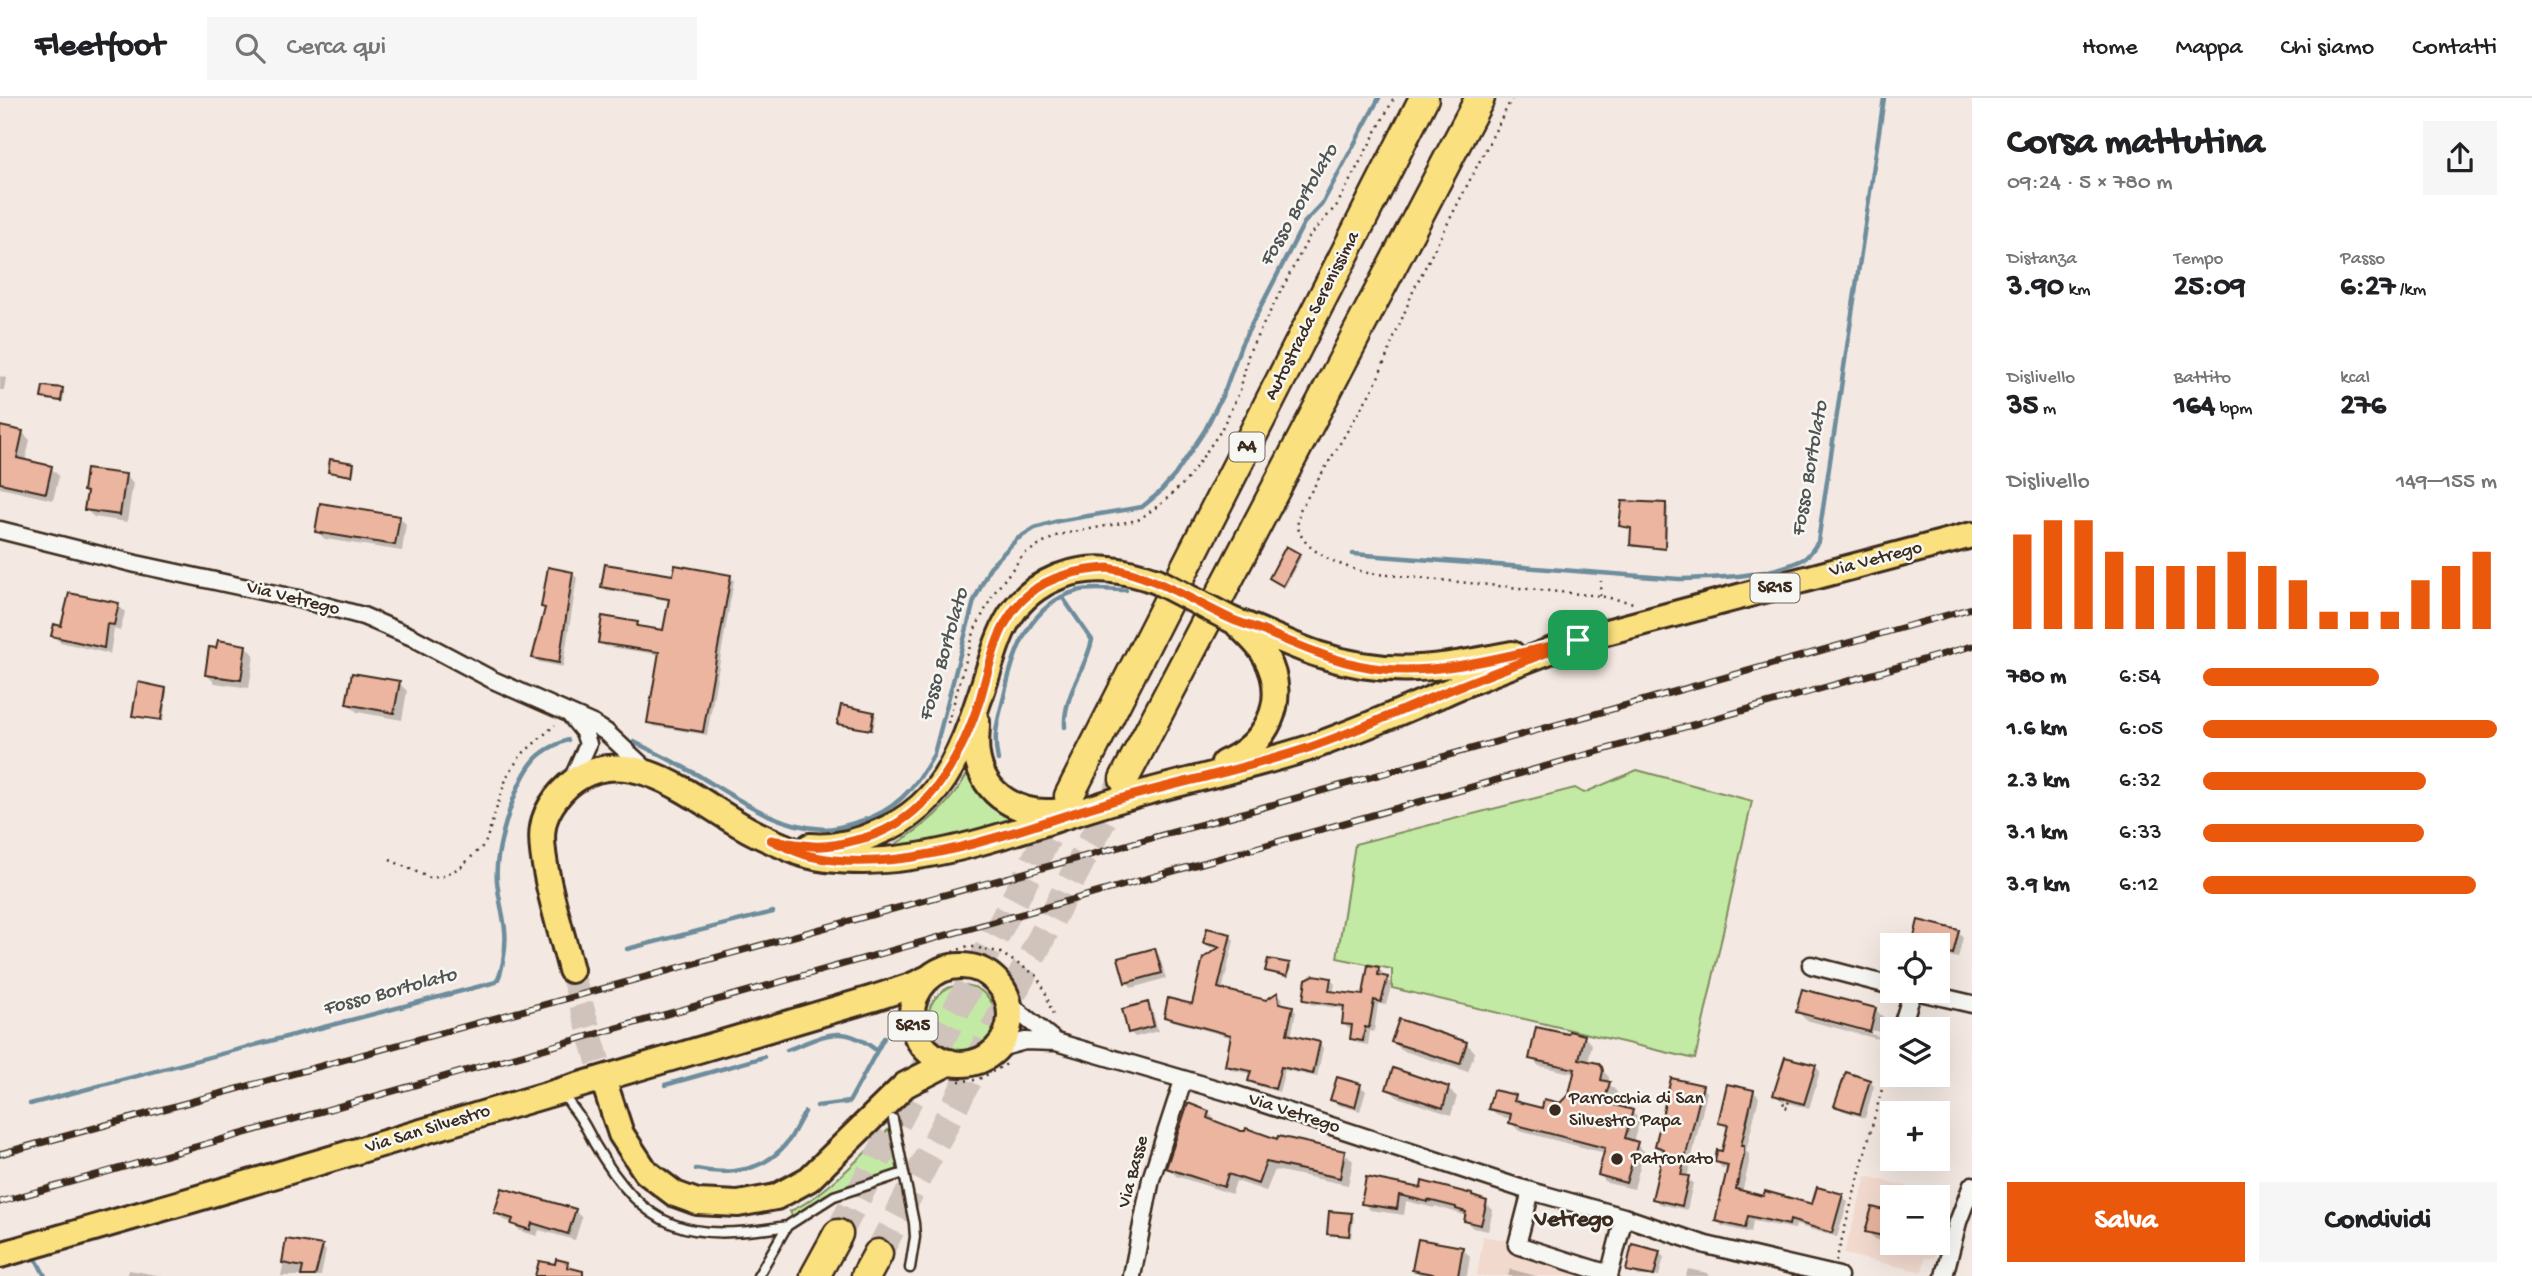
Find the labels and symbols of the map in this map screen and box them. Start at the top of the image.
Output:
water label: Fosso Bortolato [1255,139,1346,272]
street label: Autostrada Serenissima [1260,226,1366,404]
water label: Fosso Bortolato [1787,398,1835,539]
road number: A4 [1230,432,1264,461]
street label: Via Vetrego [1826,537,1925,584]
road number: SR15 [1750,574,1800,602]
street label: Via Vetrego [243,576,342,622]
water label: Fosso Bortolato [914,585,976,724]
pin [1548,610,1608,670]
water label: Fosso Bortolato [320,963,461,1023]
road number: SR15 [888,1012,937,1041]
street label: Via Vetrego [1244,1088,1343,1140]
place label: Parrocchia di San Silvestro Papa [1568,1088,1704,1133]
street label: Via San Silvestro [362,1100,493,1160]
marker: Parrocchia di San Silvestro Papa [1547,1102,1563,1118]
street label: Via Basse [1113,1133,1155,1212]
place label: Patronato [1630,1148,1714,1171]
marker: Patronato [1609,1151,1625,1167]
district label: Vetrego [1533,1207,1614,1234]

